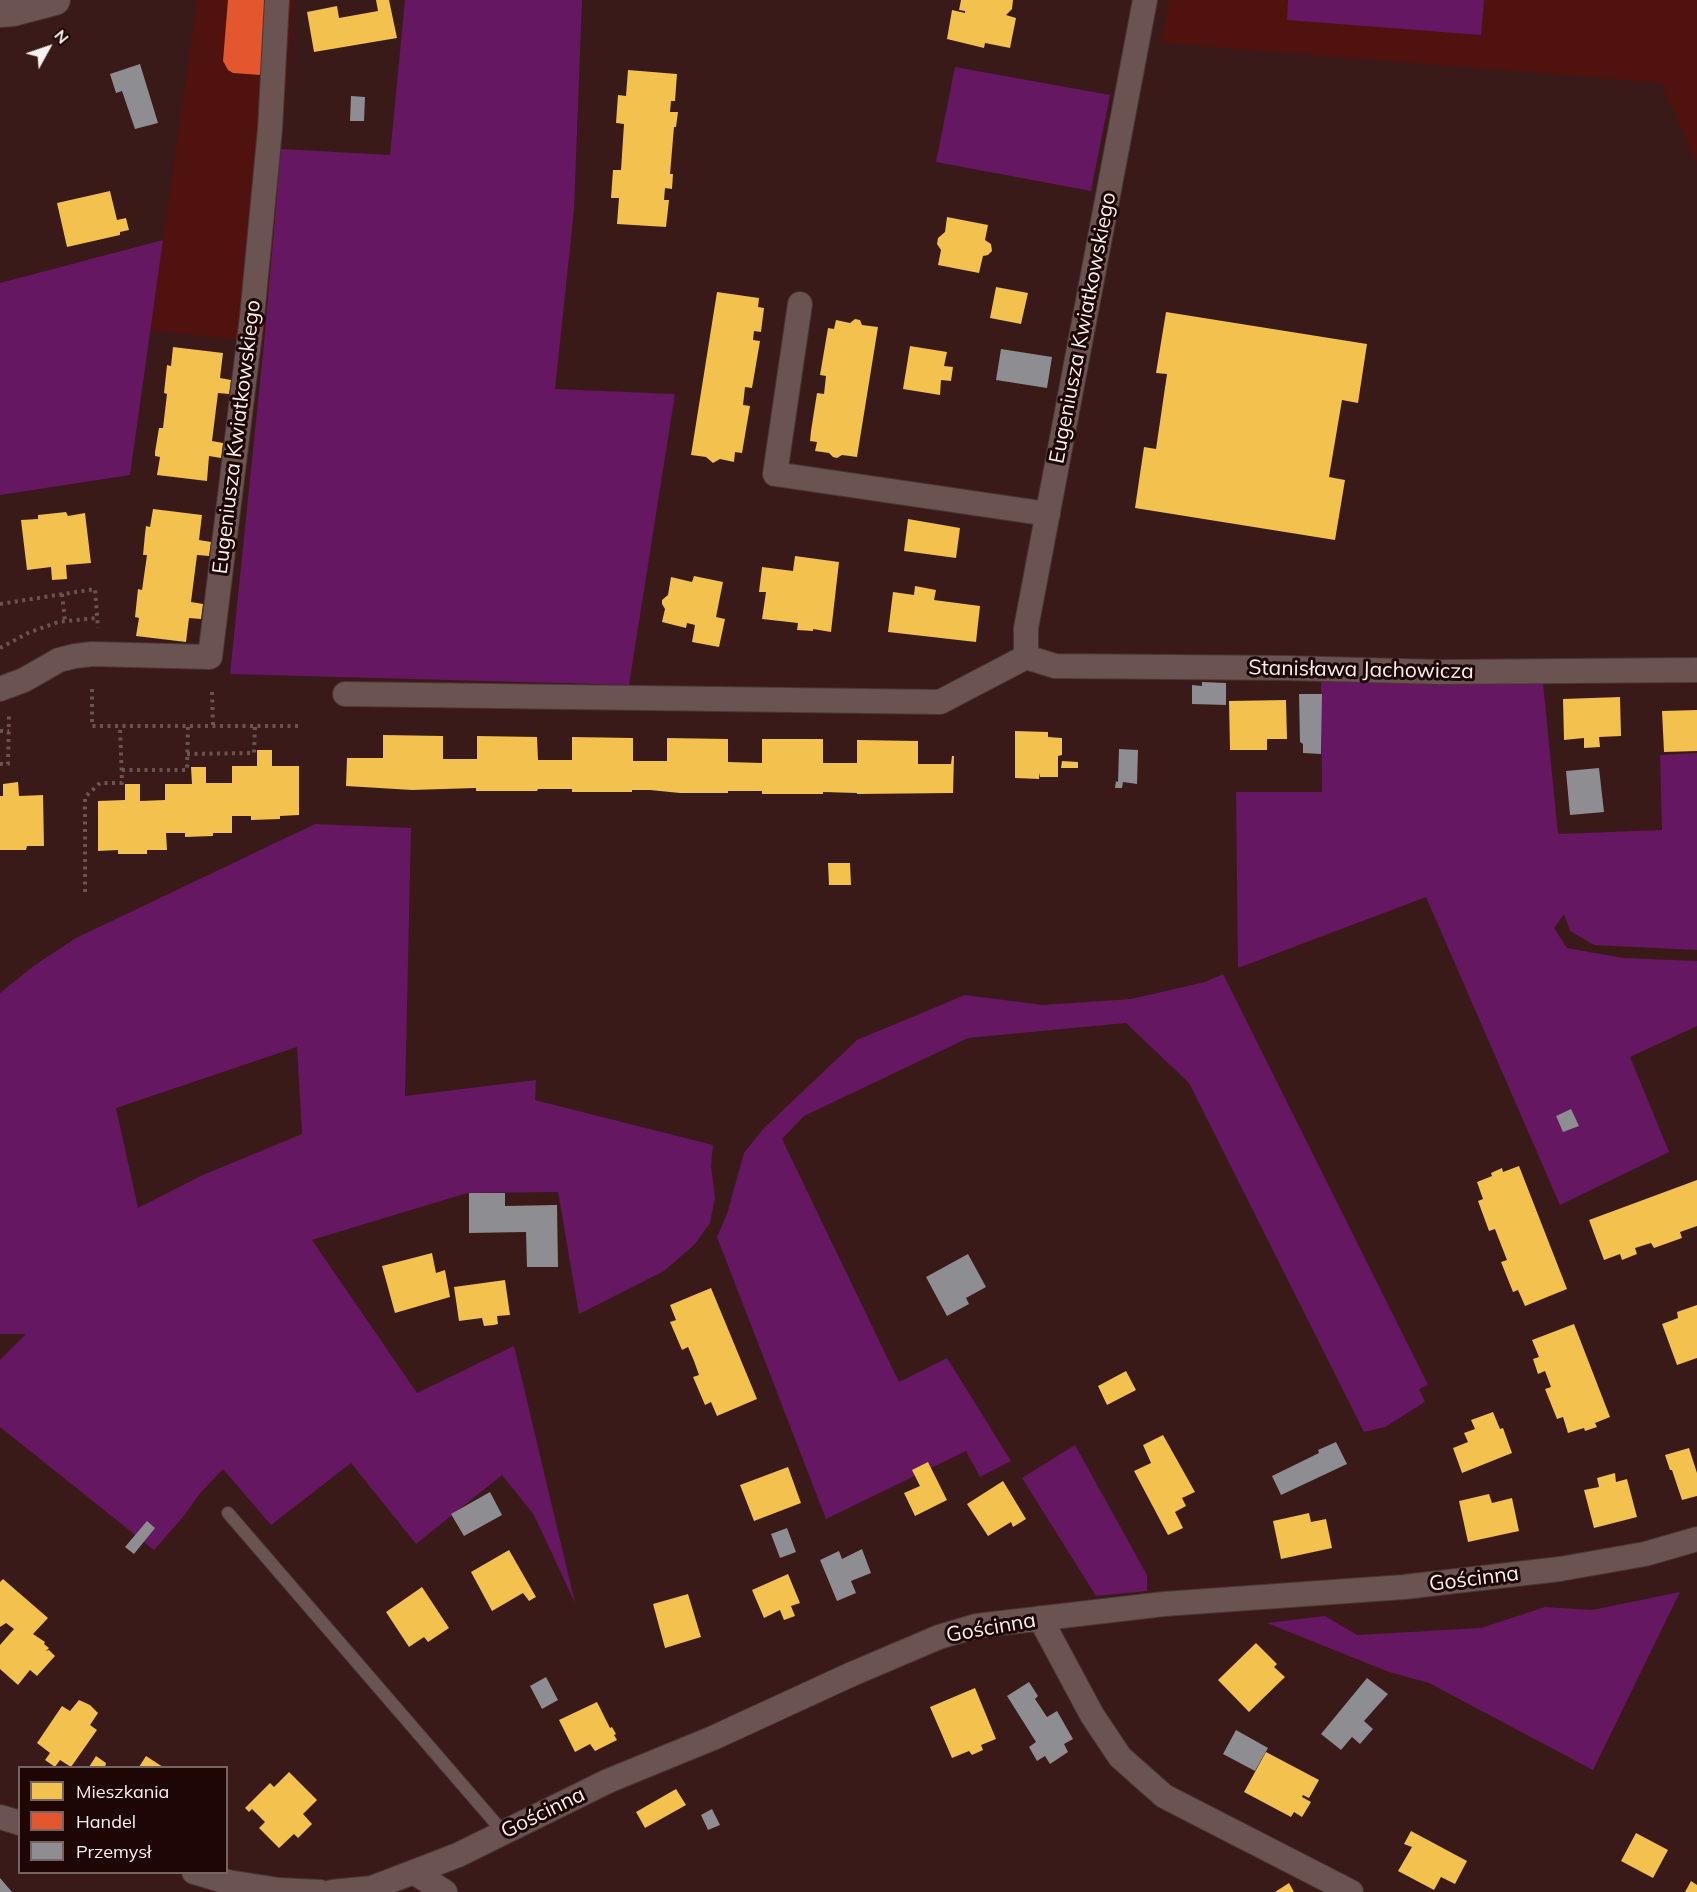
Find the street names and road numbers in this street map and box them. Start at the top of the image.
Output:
street label: Eugeniusza Kwiatkowskiego [1044,190,1122,466]
street label: Eugeniusza Kwiatkowskiego [208,299,266,575]
street label: Stanisława Jachowicza [1248,655,1474,685]
street label: Gościnna [1428,1561,1520,1597]
street label: Gościnna [944,1608,1038,1648]
street label: Gościnna [497,1782,589,1844]

